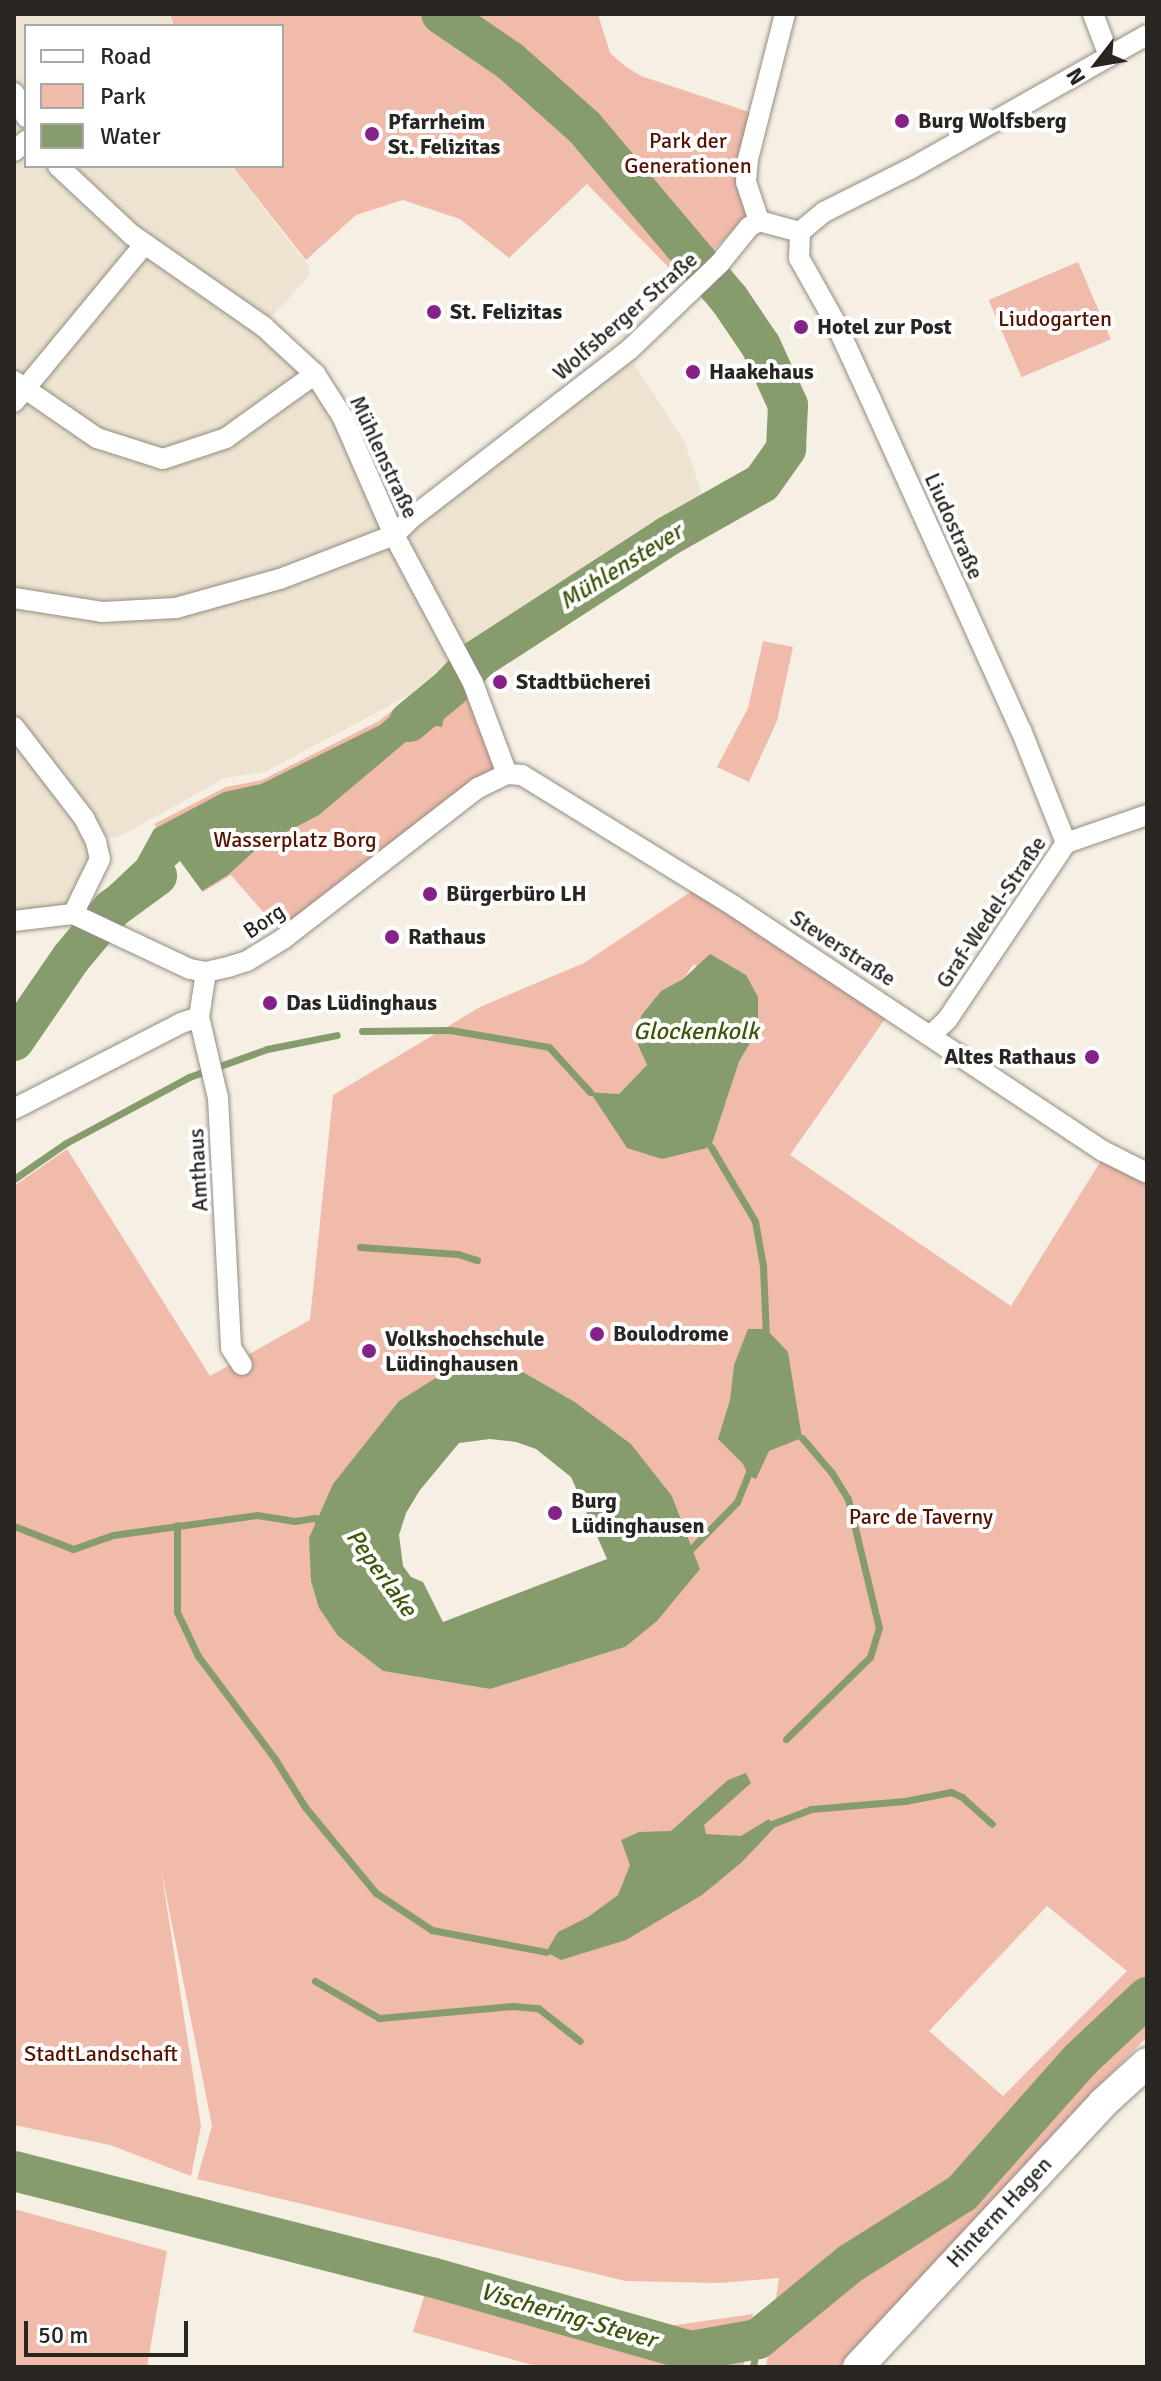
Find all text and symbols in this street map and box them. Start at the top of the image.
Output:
legend [24,24,284,168]
north arrow [1057,24,1137,104]
text: Road [100,41,151,71]
text: N [1060,63,1092,90]
text: Park [100,81,146,111]
place label: Pfarrheim St. Felizitas [388,108,500,160]
place label: Burg Wolfsberg [918,108,1067,134]
marker: Burg Wolfsberg [893,112,911,130]
text: Water [100,121,160,151]
marker: Pfarrheim St. Felizitas [363,125,381,143]
park label: Park der Generationen [624,127,752,178]
street label: Wolfsberger Straße [547,246,703,386]
place label: St. Felizitas [450,299,562,325]
marker: St. Felizitas [425,303,443,321]
park label: Liudogarten [998,306,1112,332]
place label: Hotel zur Post [817,314,952,340]
marker: Hotel zur Post [792,318,810,336]
place label: Haakehaus [709,359,814,385]
marker: Haakehaus [684,363,702,381]
street label: Mühlenstraße [344,391,424,523]
street label: Liudostraße [919,469,989,583]
water label: Mühlenstever [554,518,688,616]
place label: Stadtbücherei [516,669,651,695]
marker: Stadtbücherei [491,673,509,691]
park label: Wasserplatz Borg [213,827,377,853]
street label: Graf-Wedel-Straße [930,831,1052,993]
place label: Bürgerbüro LH [446,881,587,907]
marker: Bürgerbüro LH [421,885,439,903]
street label: Borg [238,898,290,944]
street label: Steverstraße [785,904,901,992]
place label: Rathaus [408,924,486,950]
marker: Rathaus [383,928,401,946]
place label: Das Lüdinghaus [286,990,437,1016]
marker: Das Lüdinghaus [261,994,279,1012]
water label: Glockenkolk [633,1018,759,1046]
place label: Altes Rathaus [944,1044,1076,1070]
marker: Altes Rathaus [1083,1048,1101,1066]
street label: Amthaus [183,1128,213,1212]
place label: Boulodrome [613,1321,729,1347]
place label: Volkshochschule Lüdinghausen [385,1325,545,1376]
marker: Boulodrome [588,1325,606,1343]
marker: Volkshochschule Lüdinghausen [360,1342,378,1360]
place label: Burg Lüdinghausen [571,1487,705,1538]
marker: Burg Lüdinghausen [546,1504,564,1522]
park label: Parc de Taverny [849,1504,993,1530]
water label: Peperlake [340,1524,422,1622]
park label: StadtLandschaft [24,2041,178,2067]
street label: Hinterm Hagen [941,2151,1057,2273]
water label: Vischering-Stever [477,2277,659,2355]
scale bar [28,2305,192,2355]
text: 50 m [38,2320,88,2350]

